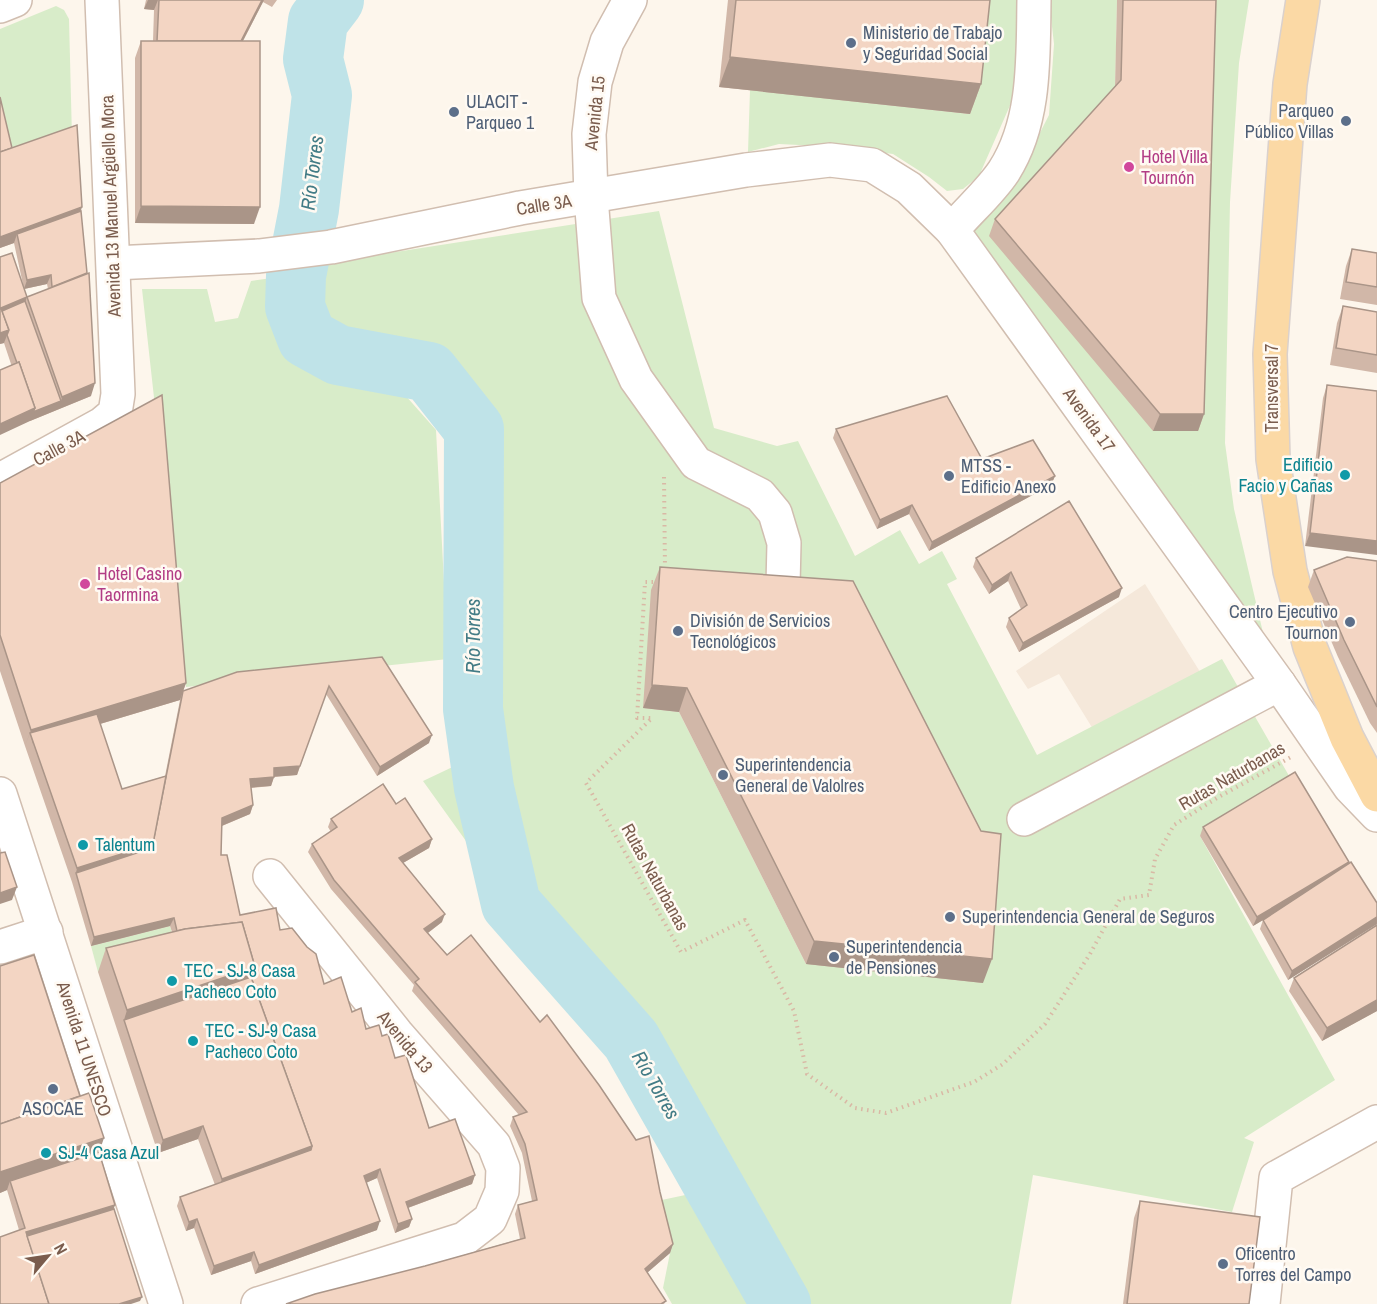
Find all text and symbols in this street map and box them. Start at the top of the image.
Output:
place label: Ministerio de Trabajo y Seguridad Social [863,20,1003,66]
marker: Ministerio de Trabajo y Seguridad Social [844,36,858,50]
street label: Avenida 15 [578,75,611,152]
place label: ULACIT - Parqueo 1 [466,89,535,135]
street label: Avenida 13 Manuel Argüello Mora [94,95,127,318]
place label: Parqueo Público Villas [1245,98,1334,144]
marker: ULACIT - Parqueo 1 [447,105,461,119]
marker: Parqueo Público Villas [1339,114,1353,128]
water label: Río Torres [294,134,329,212]
place label: Hotel Villa Tournón [1141,144,1208,190]
marker: Hotel Villa Tournón [1122,160,1136,174]
street label: Calle 3A [514,188,574,221]
street label: Transversal 7 [1259,344,1284,432]
street label: Avenida 17 [1057,381,1121,457]
street label: Calle 3A [28,423,89,472]
place label: Edificio Facio y Cañas [1239,452,1333,498]
place label: MTSS - Edificio Anexo [961,453,1056,499]
marker: Edificio Facio y Cañas [1338,468,1352,482]
marker: MTSS - Edificio Anexo [942,469,956,483]
place label: Hotel Casino Taormina [97,561,182,607]
marker: Hotel Casino Taormina [78,577,92,591]
water label: Río Torres [459,599,486,673]
place label: Centro Ejecutivo Tournon [1229,599,1338,645]
place label: División de Servicios Tecnológicos [690,608,830,654]
marker: Centro Ejecutivo Tournon [1343,615,1357,629]
marker: División de Servicios Tecnológicos [671,624,685,638]
street label: Rutas Naturbanas [1174,735,1290,816]
place label: Superintendencia General de Valolres [735,752,864,798]
marker: Superintendencia General de Valolres [716,768,730,782]
street label: Rutas Naturbanas [616,819,695,935]
place label: Talentum [95,832,155,857]
marker: Talentum [76,838,90,852]
place label: Superintendencia General de Seguros [962,904,1215,929]
marker: Superintendencia General de Seguros [943,910,957,924]
place label: Superintendencia de Pensiones [846,934,963,980]
marker: Superintendencia de Pensiones [827,950,841,964]
place label: TEC - SJ-8 Casa Pacheco Coto [184,958,296,1004]
marker: TEC - SJ-8 Casa Pacheco Coto [165,974,179,988]
street label: Avenida 11 UNESCO [51,977,118,1120]
street label: Avenida 13 [371,1004,439,1078]
place label: TEC - SJ-9 Casa Pacheco Coto [205,1018,317,1064]
marker: TEC - SJ-9 Casa Pacheco Coto [186,1034,200,1048]
water label: Río Torres [626,1046,687,1124]
marker: ASOCAE [46,1082,60,1096]
place label: ASOCAE [21,1096,84,1121]
place label: SJ-4 Casa Azul [58,1140,159,1165]
marker: SJ-4 Casa Azul [39,1146,53,1160]
north arrow [18,1226,78,1286]
text: N [49,1239,73,1258]
place label: Oficentro Torres del Campo [1235,1241,1351,1287]
marker: Oficentro Torres del Campo [1216,1257,1230,1271]

